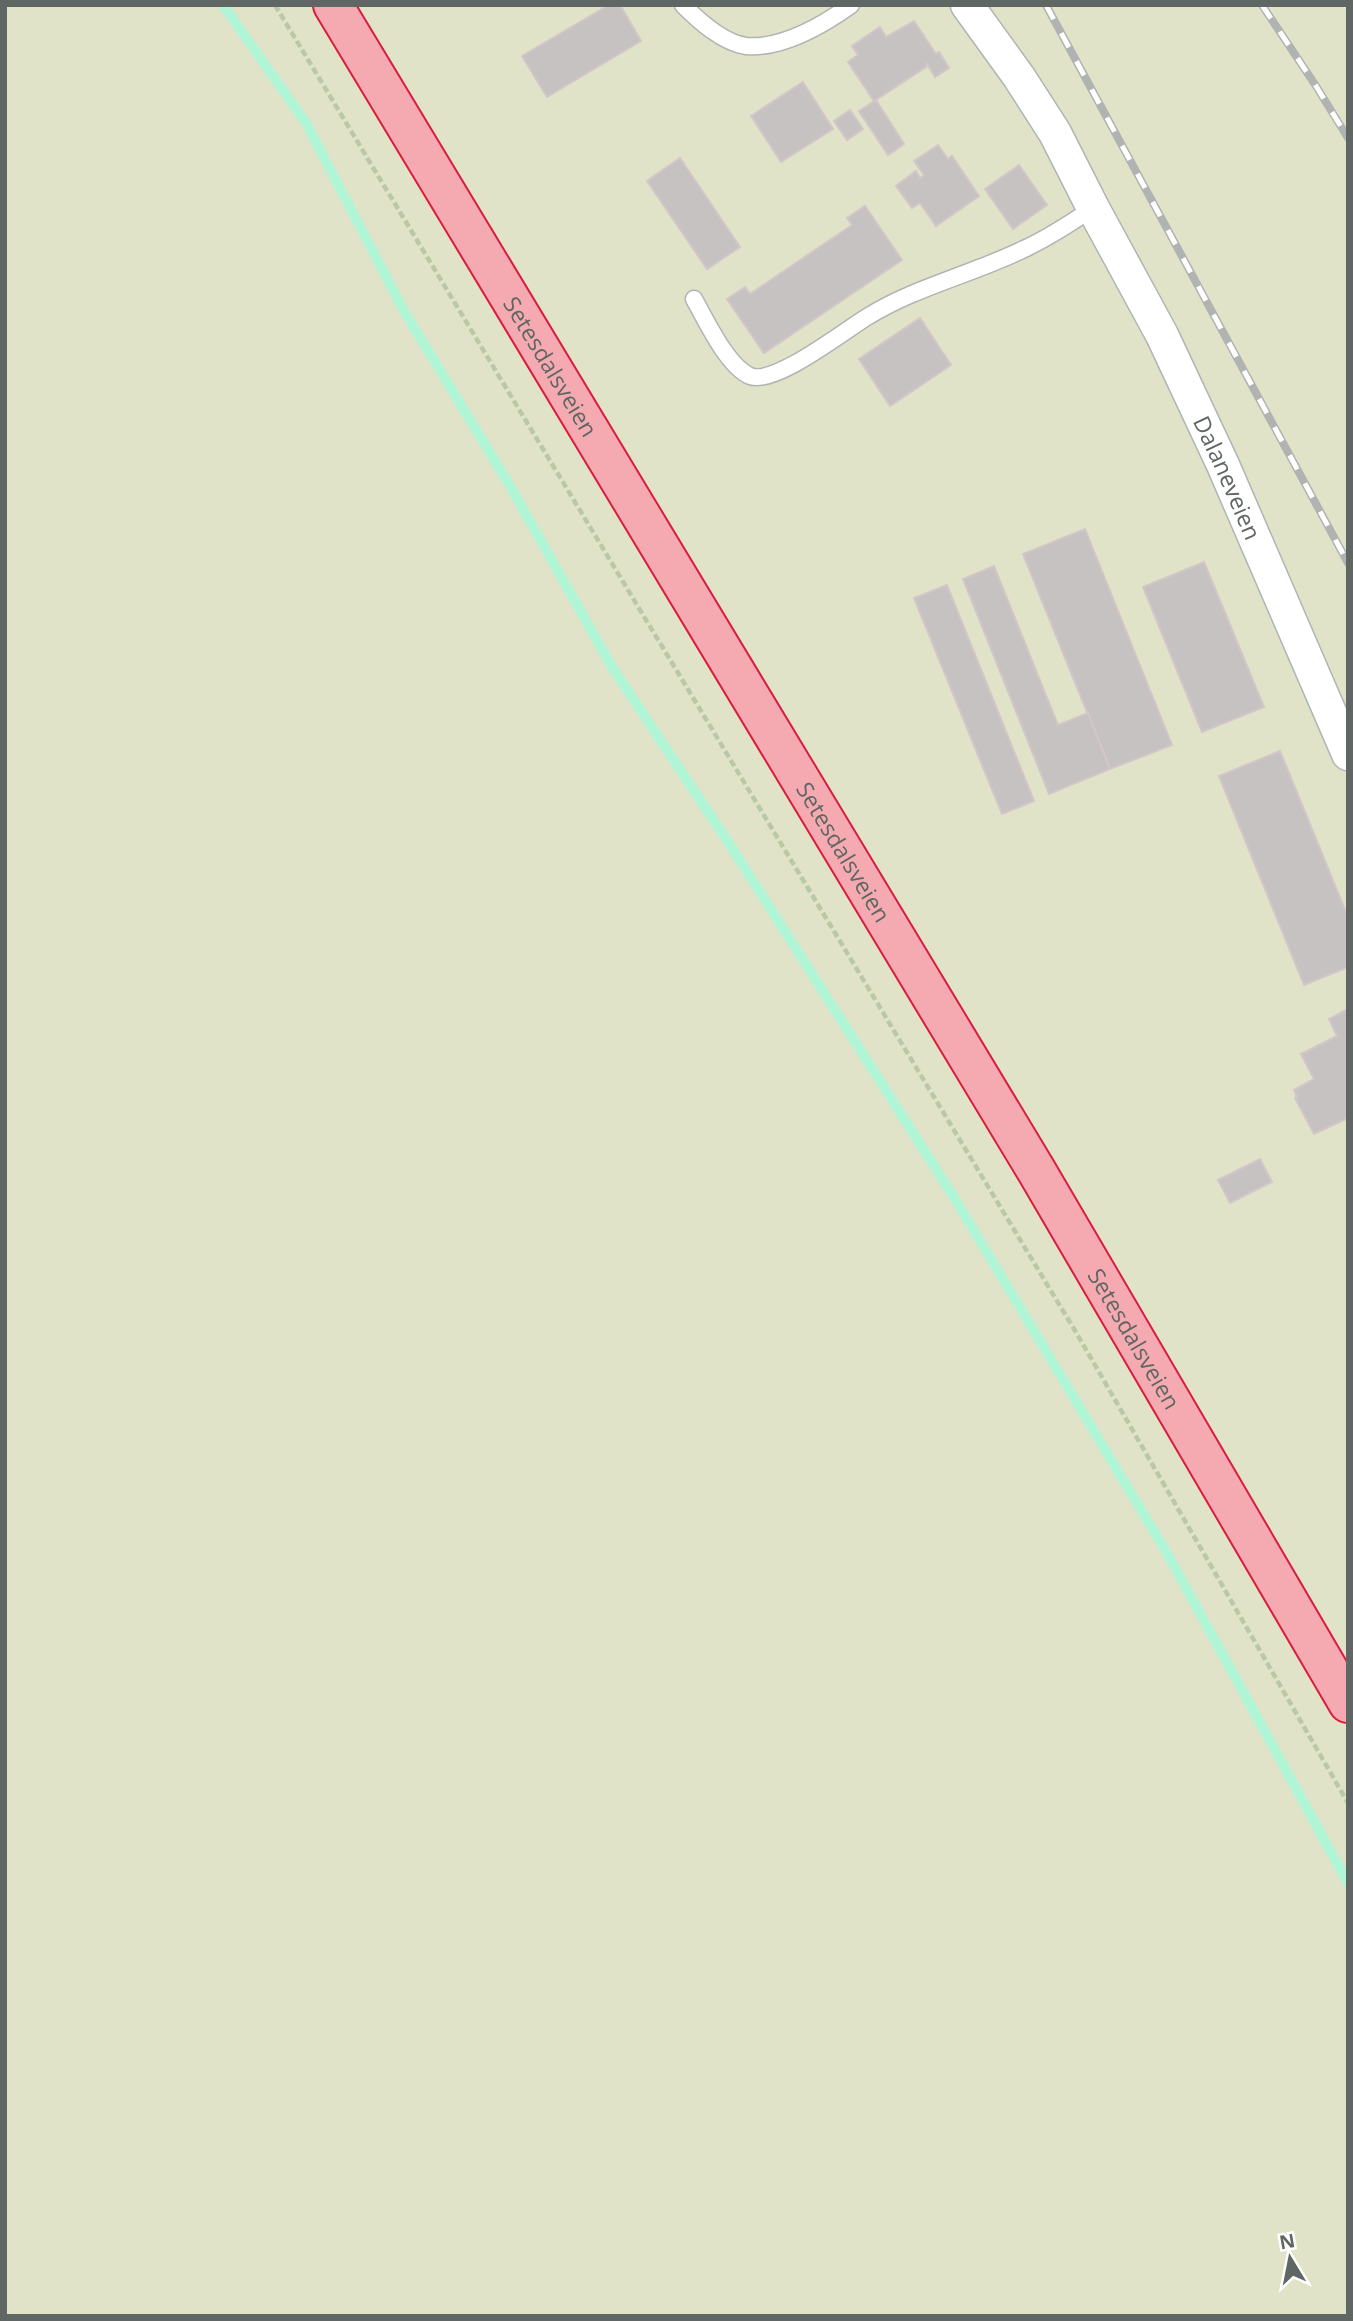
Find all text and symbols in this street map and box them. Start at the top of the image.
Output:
street label: Setesdalsveien [496,290,606,442]
street label: Dalaneveien [1186,410,1269,544]
street label: Setesdalsveien [789,776,899,928]
street label: Setesdalsveien [1081,1262,1189,1415]
north arrow [1255,2223,1325,2293]
text: N [1277,2227,1297,2255]

